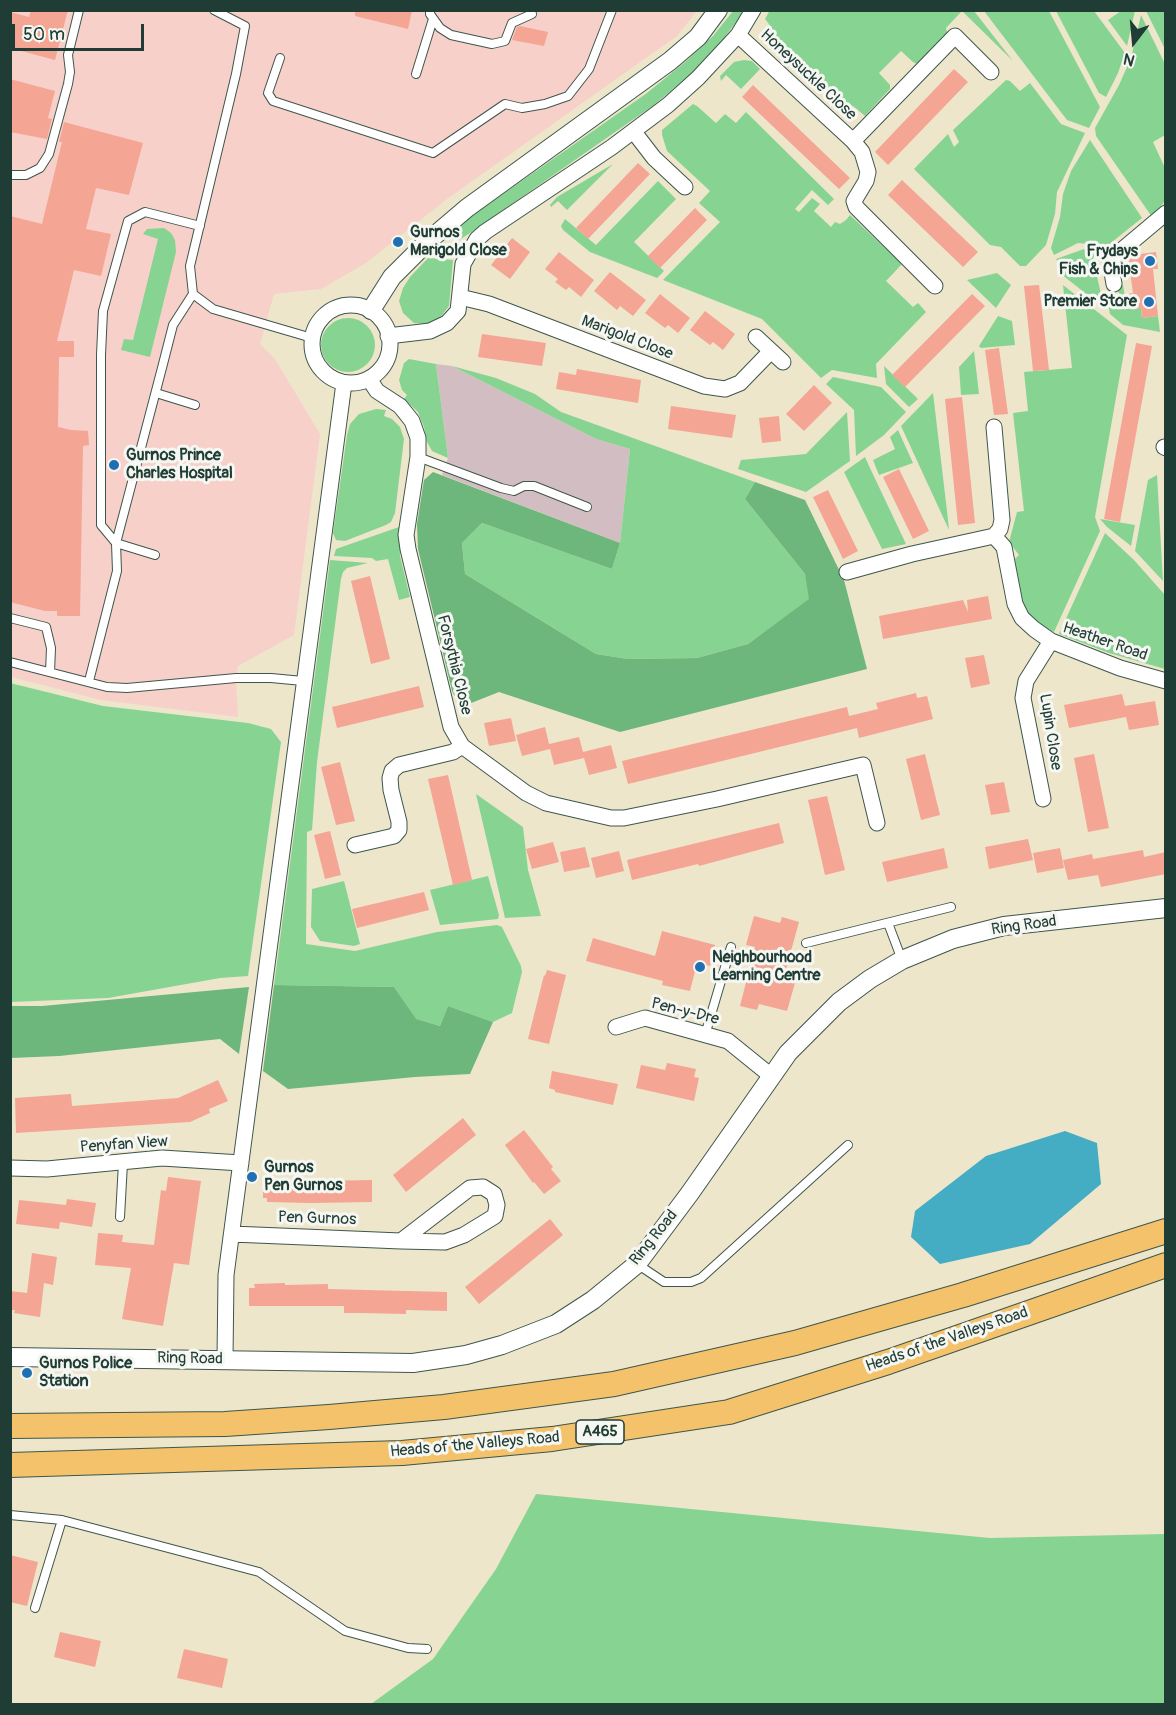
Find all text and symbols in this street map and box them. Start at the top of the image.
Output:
scale bar [15,12,147,50]
north arrow [1104,12,1164,72]
text: 50 m [23,23,65,46]
street label: Honeysuckle Close [756,26,860,124]
text: N [1121,48,1137,70]
place label: Gurnos Marigold Close [410,223,507,261]
marker: Gurnos Marigold Close [391,235,405,249]
place label: Frydays Fish & Chips [1059,242,1138,280]
marker: Frydays Fish & Chips [1143,254,1157,268]
place label: Premier Store [1044,292,1137,312]
marker: Premier Store [1142,295,1156,309]
street label: Marigold Close [578,312,676,364]
place label: Gurnos Prince Charles Hospital [126,446,233,484]
marker: Gurnos Prince Charles Hospital [107,458,121,472]
street label: Forsythia Close [432,613,476,717]
street label: Heather Road [1060,619,1150,665]
street label: Lupin Close [1034,692,1066,772]
street label: Ring Road [990,912,1058,940]
place label: Neighbourhood Learning Centre [712,948,820,986]
marker: Neighbourhood Learning Centre [693,960,707,974]
street label: Pen-y-Dre [649,994,721,1030]
street label: Penyfan View [79,1132,169,1158]
place label: Gurnos Pen Gurnos [264,1158,342,1196]
marker: Gurnos Pen Gurnos [245,1170,259,1184]
street label: Ring Road [626,1206,682,1270]
street label: Pen Gurnos [277,1208,357,1230]
street label: Heads of the Valleys Road [863,1303,1031,1377]
street label: Ring Road [157,1349,223,1369]
place label: Gurnos Police Station [39,1354,132,1392]
marker: Gurnos Police Station [20,1366,34,1380]
road number: A465 [576,1420,624,1444]
street label: Heads of the Valleys Road [389,1428,561,1462]

